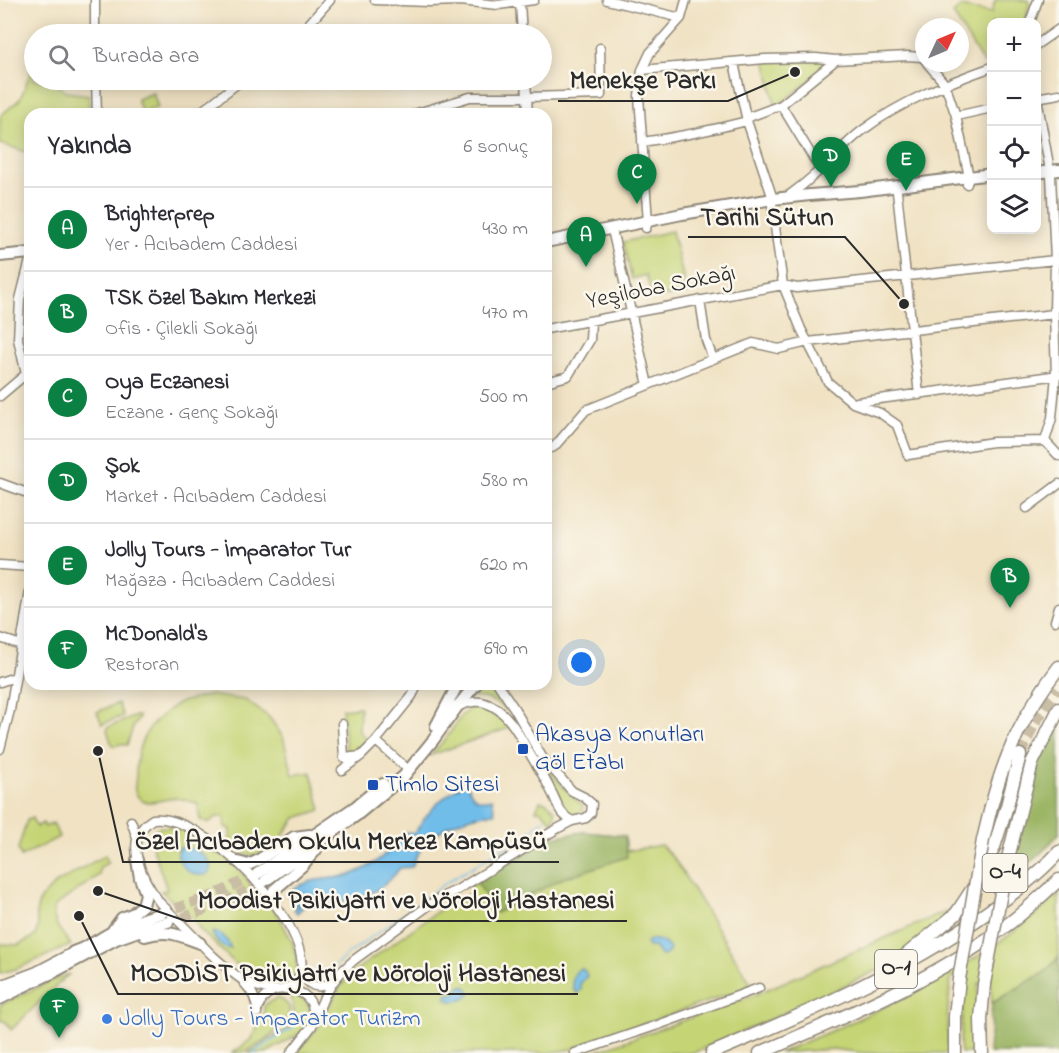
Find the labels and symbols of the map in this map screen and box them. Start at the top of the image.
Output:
north arrow [915,18,969,72]
callout: Menekşe Parkı [558,57,728,101]
text: Menekşe Parkı [570,63,716,101]
pin: D [812,138,850,187]
pin: E [886,142,926,191]
pin: C [618,154,656,204]
callout: Tarihi Sütun [688,193,845,237]
text: Tarihi Sütun [700,200,834,238]
pin: A [566,218,606,267]
street label: Yeşiloba Sokağı [583,256,739,320]
pin: B [990,558,1030,608]
your location [567,648,596,677]
place label: Akasya Konutları Göl Etabı [535,718,704,781]
marker: Akasya Konutları Göl Etabı [516,742,530,756]
place label: Timlo Sitesi [385,768,499,803]
marker: Timlo Sitesi [366,778,380,792]
callout: Özel Acıbadem Okulu Merkez Kampüsü [123,818,559,862]
text: Özel Acıbadem Okulu Merkez Kampüsü [135,824,547,862]
road number: O-4 [982,854,1028,892]
callout: Moodist Psikiyatri ve Nöroloji Hastanesi [186,877,627,921]
text: Moodist Psikiyatri ve Nöroloji Hastanesi [198,883,614,921]
callout: MOODİST Psikiyatri ve Nöroloji Hastanesi [118,950,578,994]
road number: O-1 [875,950,917,988]
text: MOODİST Psikiyatri ve Nöroloji Hastanesi [130,956,566,994]
pin: F [40,988,78,1038]
place label: Jolly Tours - İmparator Turizm [119,1002,421,1038]
marker: Jolly Tours - İmparator Turizm [100,1012,114,1026]

